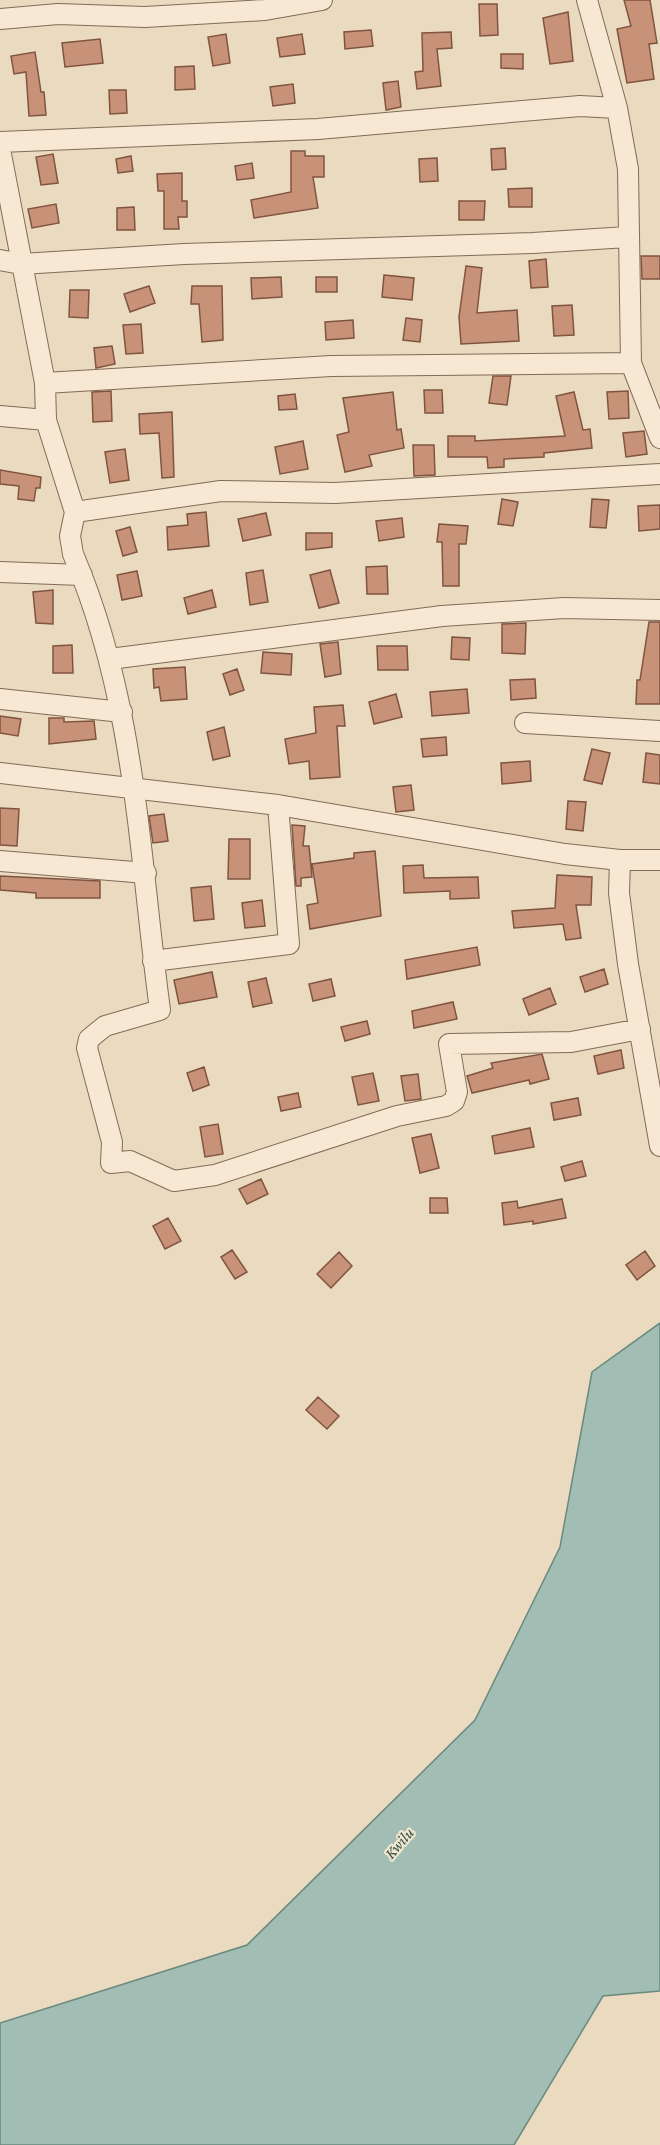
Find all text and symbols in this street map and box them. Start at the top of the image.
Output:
water label: Kwilu [381,1824,417,1862]

